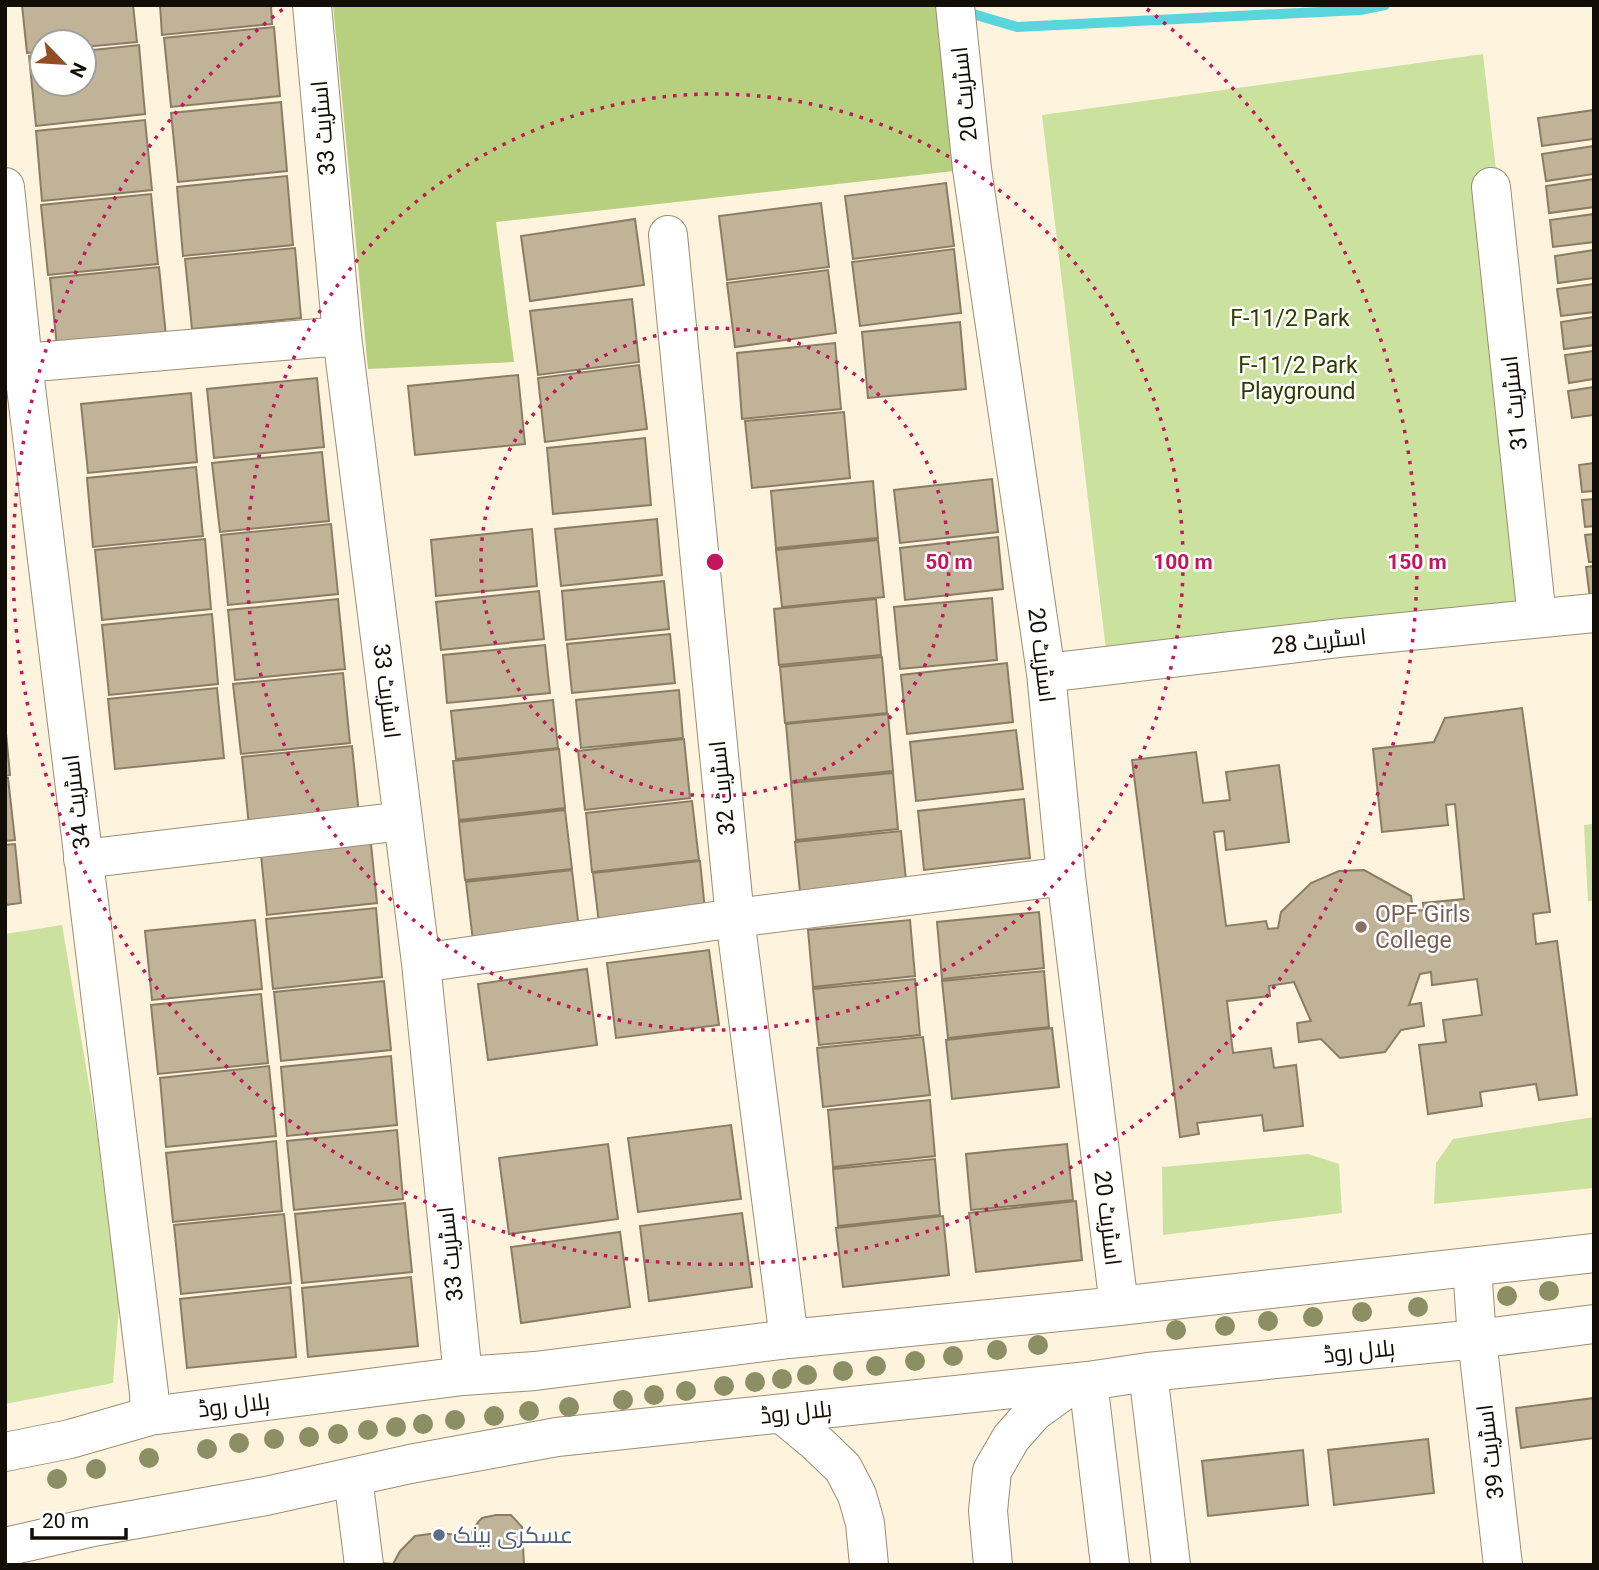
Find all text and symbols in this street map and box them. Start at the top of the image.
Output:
north arrow [28,28,98,98]
street label: اسٹریٹ 20 [946,45,983,143]
text: N [65,59,91,81]
street label: اسٹریٹ 33 [306,79,341,177]
park label: F-11/2 Park [1230,305,1350,332]
park label: F-11/2 Park Playground [1238,352,1358,405]
street label: اسٹریٹ 31 [1496,354,1533,452]
centre of rings [703,550,727,574]
text: 50 m [925,550,973,574]
text: 100 m [1153,550,1213,574]
text: 150 m [1387,550,1447,574]
street label: اسٹریٹ 20 [1022,606,1061,704]
street label: اسٹریٹ 28 [1270,623,1368,660]
street label: اسٹریٹ 33 [367,642,406,740]
street label: اسٹریٹ 32 [704,739,741,837]
street label: اسٹریٹ 34 [57,753,96,851]
place label: OPF Girls College [1375,901,1470,954]
marker: OPF Girls College [1353,919,1369,935]
street label: اسٹریٹ 20 [1088,1169,1127,1267]
street label: اسٹریٹ 33 [432,1205,469,1303]
street label: ہلال روڈ [1322,1334,1397,1370]
street label: ہلال روڈ [197,1388,272,1424]
street label: ہلال روڈ [759,1395,834,1431]
street label: اسٹریٹ 39 [1471,1403,1510,1501]
scale bar [32,1496,126,1540]
text: 20 m [42,1509,89,1533]
place label: عسکری بینک [453,1522,573,1549]
marker: عسکری بینک [431,1527,447,1543]

